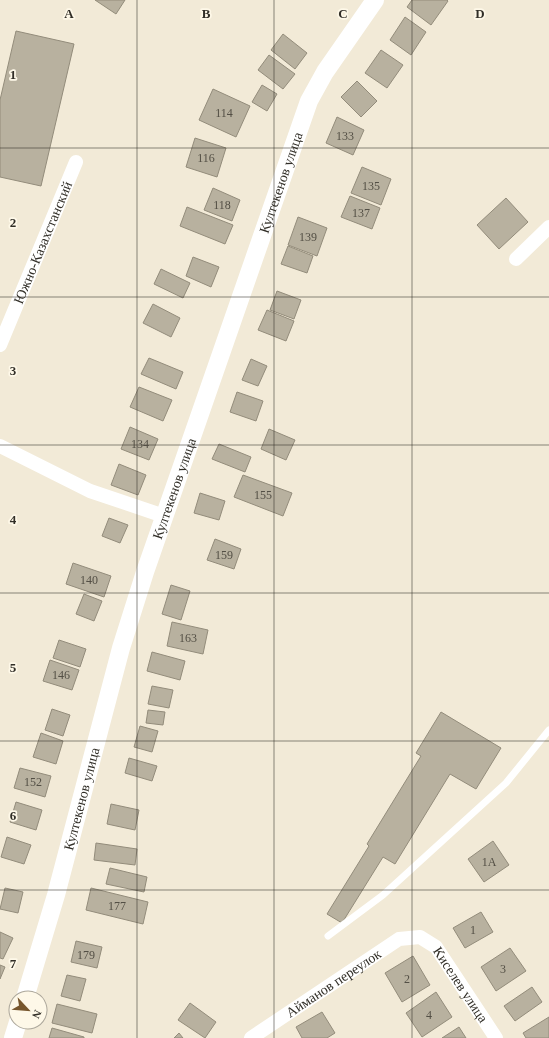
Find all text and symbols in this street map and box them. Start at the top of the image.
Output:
text: A [64,6,74,21]
text: B [202,6,211,21]
text: C [338,6,348,21]
text: D [475,6,485,21]
text: 1 [10,67,16,82]
house number: 114 [215,106,233,120]
street label: Култекенов улица [256,129,305,235]
house number: 133 [336,129,354,143]
house number: 116 [197,151,215,165]
street label: Южно-Казахстанский [10,178,75,306]
house number: 135 [362,179,380,193]
house number: 118 [213,198,231,212]
house number: 137 [352,206,370,220]
text: 2 [10,215,16,230]
house number: 139 [299,230,317,244]
text: 3 [10,363,17,378]
street label: Култекенов улица [150,435,199,541]
house number: 134 [131,437,149,451]
house number: 155 [254,488,272,502]
text: 4 [10,512,17,527]
house number: 159 [215,548,233,562]
house number: 140 [80,573,98,587]
house number: 163 [179,631,197,645]
text: 5 [10,660,17,675]
house number: 146 [52,668,70,682]
street label: Култекенов улица [61,745,102,852]
house number: 152 [24,775,42,789]
text: 6 [10,808,17,823]
house number: 1А [482,855,497,869]
house number: 177 [108,899,126,913]
house number: 1 [470,923,476,937]
street label: Киселев улица [430,944,492,1026]
street label: Айманов переулок [283,946,384,1020]
house number: 179 [77,948,95,962]
text: 7 [10,956,17,971]
house number: 3 [500,962,506,976]
house number: 2 [404,972,410,986]
north arrow [8,990,48,1030]
text: N [30,1008,44,1021]
house number: 4 [426,1008,432,1022]

